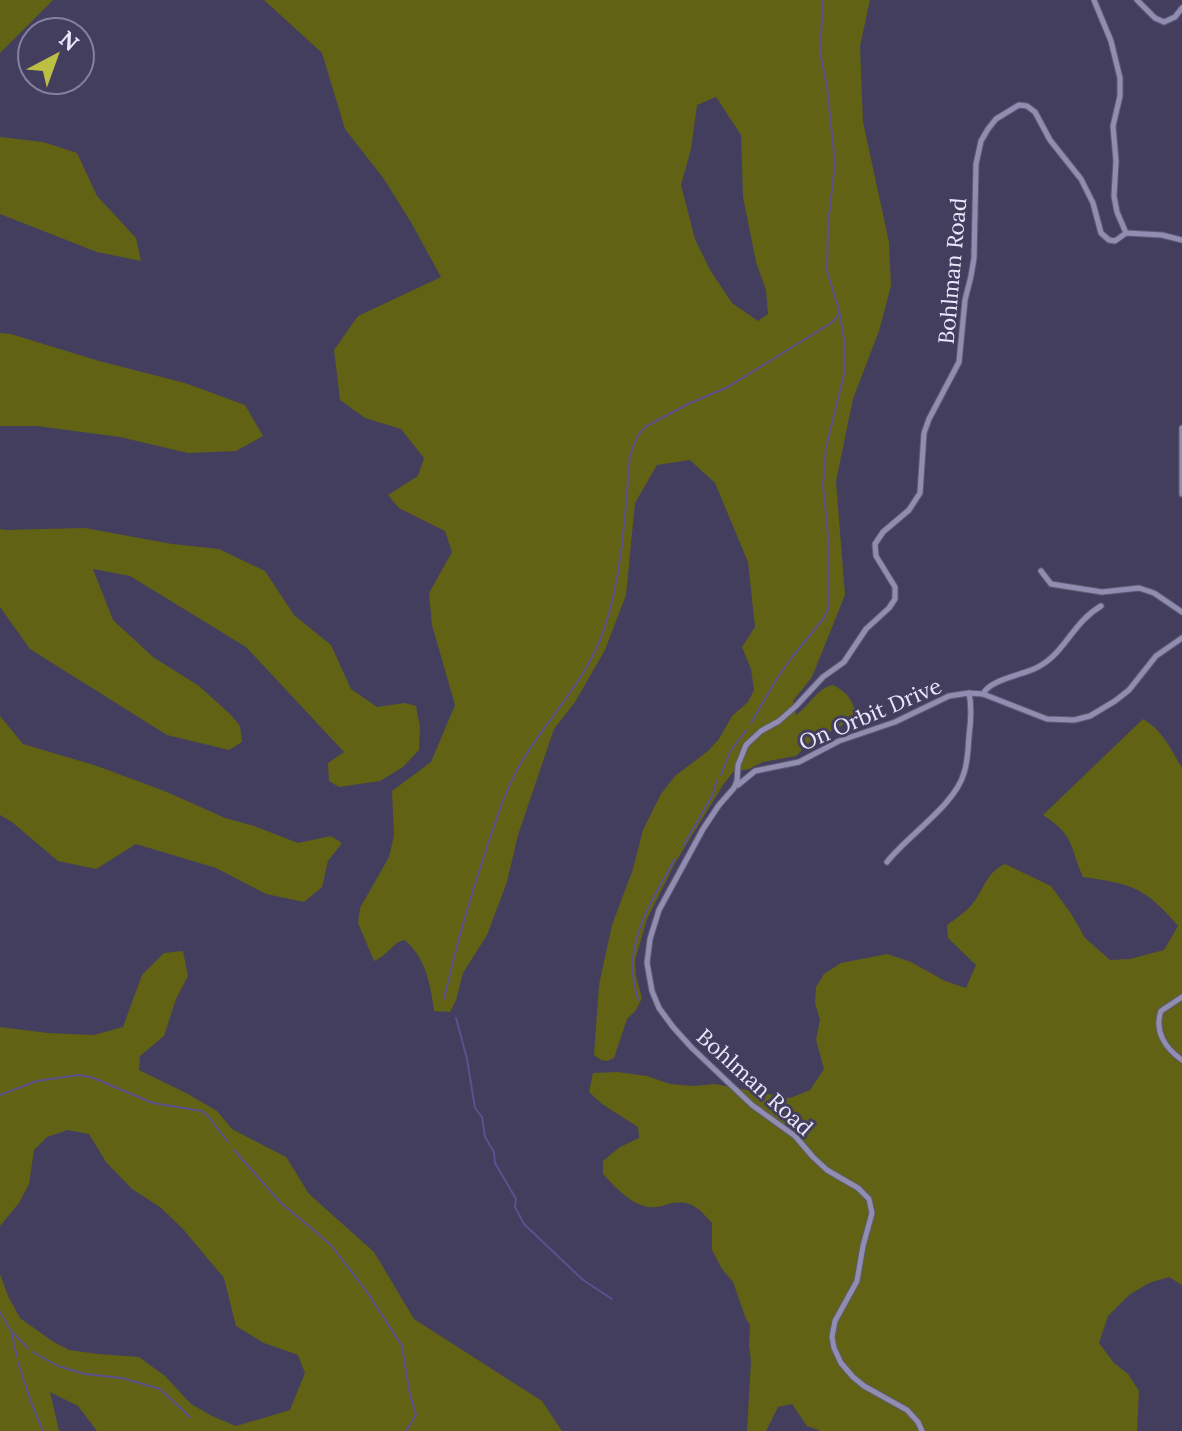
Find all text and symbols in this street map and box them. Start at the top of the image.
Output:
north arrow [16,16,96,96]
text: N [54,25,85,57]
street label: Bohlman Road [932,197,972,345]
street label: On Orbit Drive [794,671,946,757]
street label: Bohlman Road [691,1022,819,1142]

